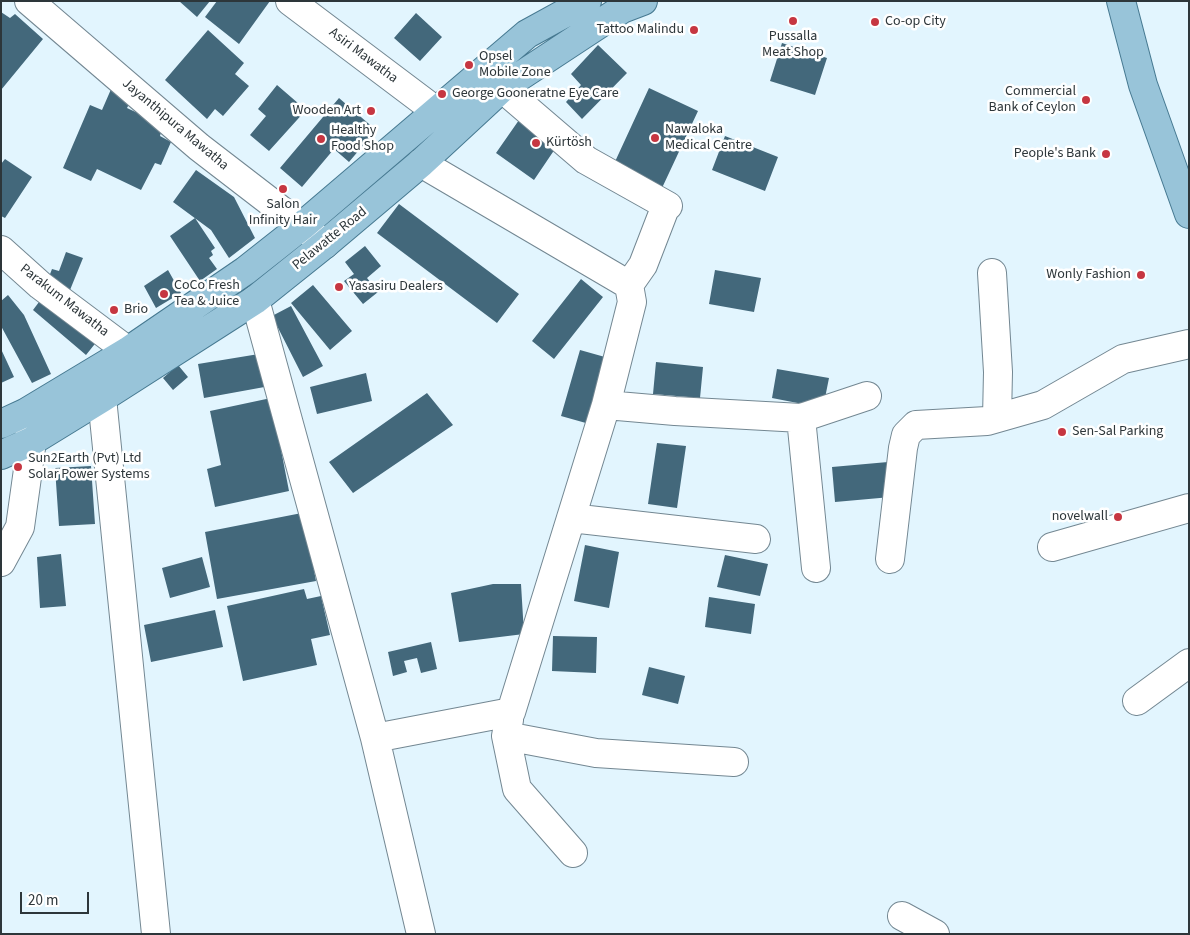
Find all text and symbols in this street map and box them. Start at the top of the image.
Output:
place label: Co-op City [885,14,946,30]
marker: Pussalla Meat Shop [787,15,799,27]
marker: Co-op City [869,16,881,28]
place label: Tattoo Malindu [596,22,684,38]
marker: Tattoo Malindu [688,24,700,36]
street label: Asiri Mawatha [325,25,401,87]
place label: Pussalla Meat Shop [762,29,824,62]
place label: Opsel Mobile Zone [479,49,551,82]
marker: Opsel Mobile Zone [463,59,475,71]
street label: Jayanthipura Mawatha [118,76,232,174]
place label: Commercial Bank of Ceylon [989,84,1076,116]
place label: George Gooneratne Eye Care [452,86,619,102]
marker: George Gooneratne Eye Care [436,88,448,100]
marker: Commercial Bank of Ceylon [1080,94,1092,106]
place label: Wooden Art [292,103,361,119]
marker: Wooden Art [365,105,377,117]
place label: Nawaloka Medical Centre [665,122,752,154]
place label: Healthy Food Shop [331,123,394,156]
marker: Nawaloka Medical Centre [649,132,661,144]
marker: Healthy Food Shop [315,133,327,145]
place label: Kürtösh [546,135,592,151]
marker: Kürtösh [530,137,542,149]
place label: People's Bank [1014,146,1096,162]
marker: People's Bank [1100,148,1112,160]
marker: Salon Infinity Hair [277,183,289,195]
place label: Salon Infinity Hair [249,197,317,230]
street label: Pelawatte Road [289,204,371,274]
street label: Parakum Mawatha [16,261,112,341]
place label: Wonly Fashion [1046,267,1131,283]
marker: Wonly Fashion [1135,269,1147,281]
place label: CoCo Fresh Tea & Juice [174,278,240,310]
place label: Yasasiru Dealers [349,279,443,295]
marker: Yasasiru Dealers [333,281,345,293]
marker: CoCo Fresh Tea & Juice [158,288,170,300]
place label: Brio [124,302,148,318]
marker: Brio [108,304,120,316]
place label: Sen-Sal Parking [1072,424,1163,440]
marker: Sen-Sal Parking [1056,426,1068,438]
place label: Sun2Earth (Pvt) Ltd Solar Power Systems [28,451,150,484]
marker: Sun2Earth (Pvt) Ltd Solar Power Systems [12,461,24,473]
place label: novelwall [1052,509,1108,525]
marker: novelwall [1112,511,1124,523]
scale bar [22,882,91,914]
text: 20 m [28,890,58,911]

